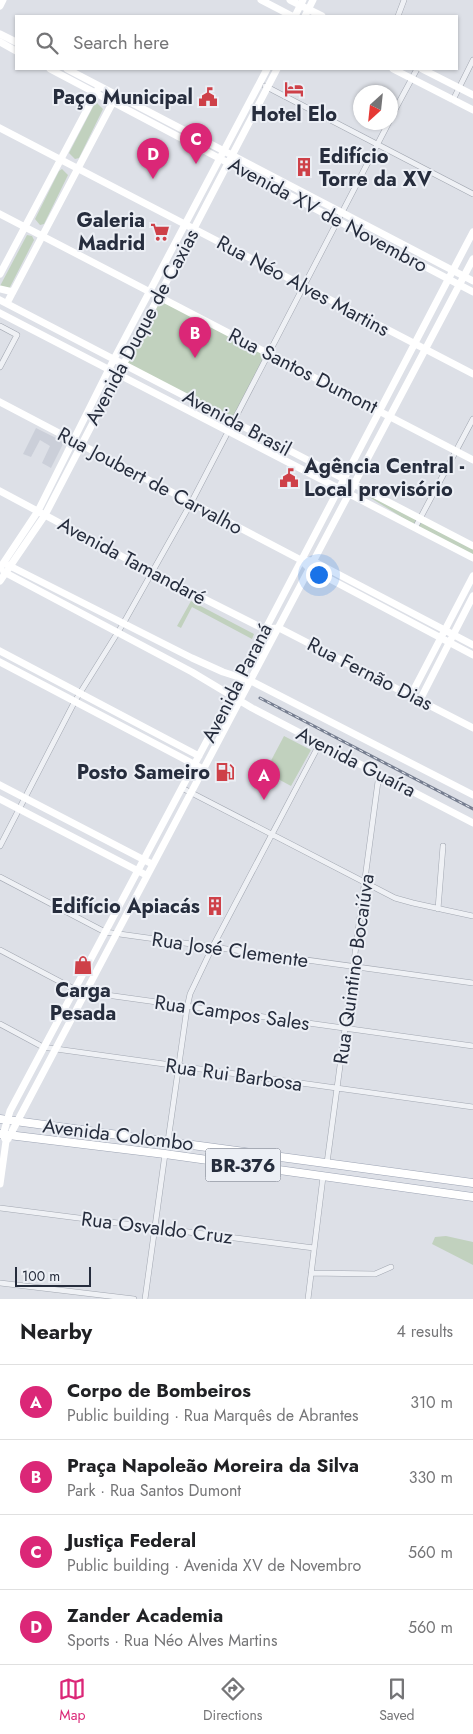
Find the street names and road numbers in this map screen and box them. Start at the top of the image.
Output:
street label: Avenida XV de Novembro [223,150,433,280]
street label: Avenida Duque de Caxias [78,224,206,430]
street label: Rua Néo Alves Martins [211,228,395,344]
street label: Rua Santos Dumont [223,321,383,421]
street label: Avenida Brasil [178,382,296,464]
street label: Rua Joubert de Carvalho [52,420,248,542]
street label: Avenida Tamandaré [53,510,211,612]
street label: Avenida Paraná [194,618,280,748]
street label: Rua Fernão Dias [302,630,438,718]
street label: Avenida Guaíra [291,719,421,805]
street label: Rua Quintino Bocaiúva [326,872,382,1066]
street label: Rua José Clemente [150,925,310,975]
street label: Rua Campos Sales [153,988,311,1038]
street label: Rua Rui Barbosa [164,1051,304,1099]
street label: Avenida Colombo [41,1111,195,1159]
road number: BR-376 [206,1148,280,1182]
street label: Rua Osvaldo Cruz [79,1204,235,1252]

